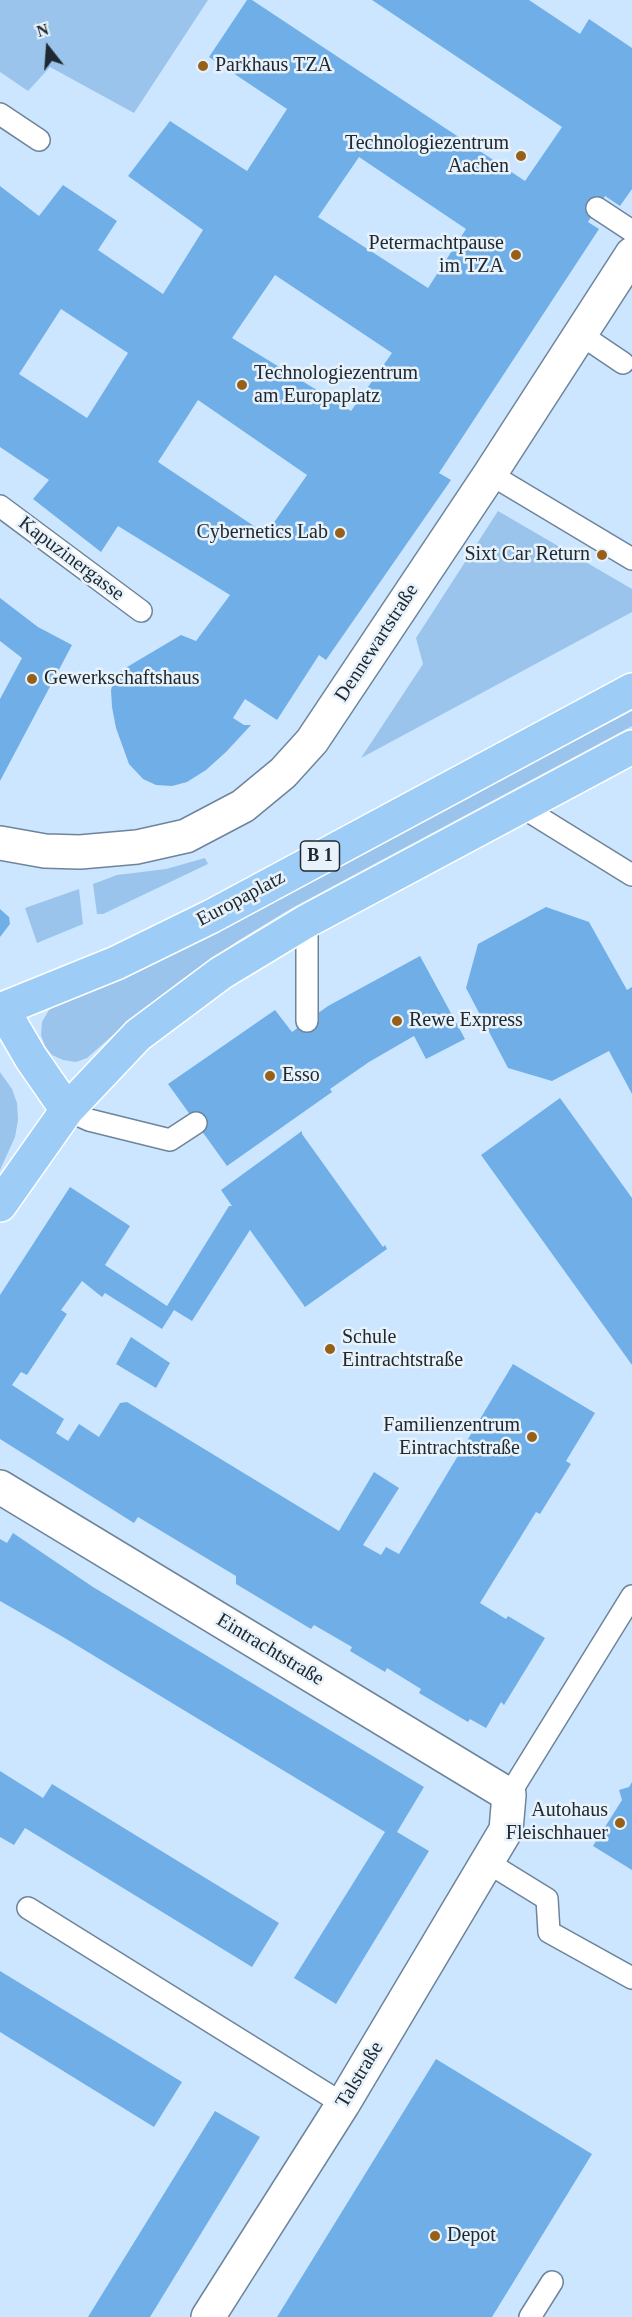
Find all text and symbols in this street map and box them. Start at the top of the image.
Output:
north arrow [18,18,78,78]
text: N [35,20,51,40]
place label: Parkhaus TZA [215,54,332,78]
marker: Parkhaus TZA [196,59,210,73]
place label: Technologiezentrum Aachen [345,132,509,179]
marker: Technologiezentrum Aachen [514,149,528,163]
place label: Petermachtpause im TZA [369,232,504,279]
marker: Petermachtpause im TZA [509,248,523,262]
place label: Technologiezentrum am Europaplatz [254,362,418,409]
marker: Technologiezentrum am Europaplatz [235,378,249,392]
street label: Kapuzinergasse [13,511,129,607]
place label: Cybernetics Lab [196,521,328,545]
marker: Cybernetics Lab [333,526,347,540]
place label: Sixt Car Return [464,543,590,567]
marker: Sixt Car Return [595,548,609,562]
street label: Dennewartstraße [330,580,424,706]
place label: Gewerkschaftshaus [44,667,199,691]
marker: Gewerkschaftshaus [25,672,39,686]
road number: B 1 [300,841,340,871]
street label: Europaplatz [193,866,289,932]
place label: Rewe Express [409,1009,523,1033]
marker: Rewe Express [390,1014,404,1028]
place label: Esso [282,1064,320,1088]
marker: Esso [263,1069,277,1083]
place label: Schule Eintrachtstraße [342,1326,463,1373]
marker: Schule Eintrachtstraße [323,1342,337,1356]
place label: Familienzentrum Eintrachtstraße [383,1414,520,1461]
marker: Familienzentrum Eintrachtstraße [525,1430,539,1444]
street label: Eintrachtstraße [212,1609,328,1691]
place label: Autohaus Fleischhauer [506,1799,608,1846]
marker: Autohaus Fleischhauer [613,1816,627,1830]
street label: Talstraße [331,2038,389,2112]
place label: Depot [447,2224,496,2248]
marker: Depot [428,2229,442,2243]

